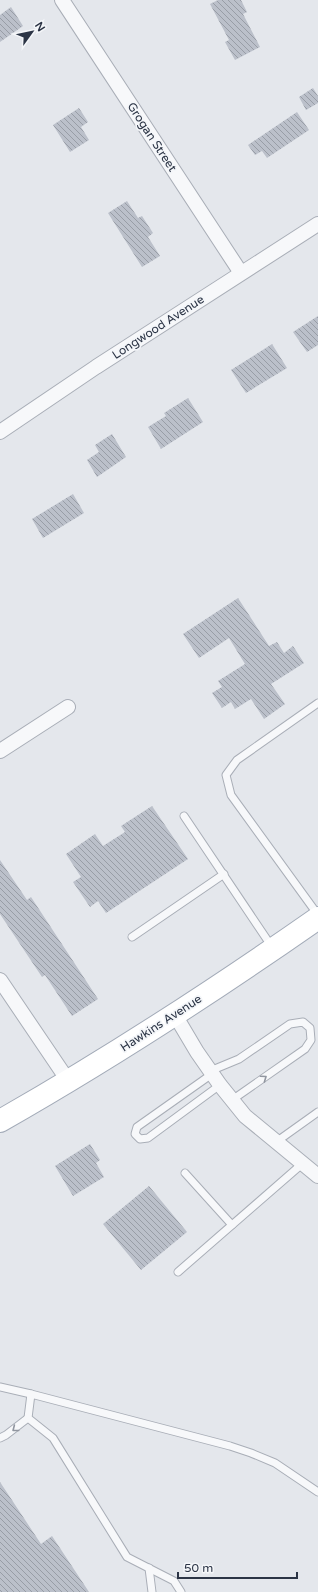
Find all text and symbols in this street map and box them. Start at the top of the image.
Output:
north arrow [12,12,52,52]
text: N [32,20,48,34]
street label: Grogan Street [124,100,180,175]
street label: Longwood Avenue [109,292,207,362]
street label: Hawkins Avenue [118,991,204,1054]
one-way arrow [260,1075,267,1083]
one-way arrow [12,1424,19,1431]
scale bar [178,1554,297,1580]
text: 50 m [184,1561,213,1575]

